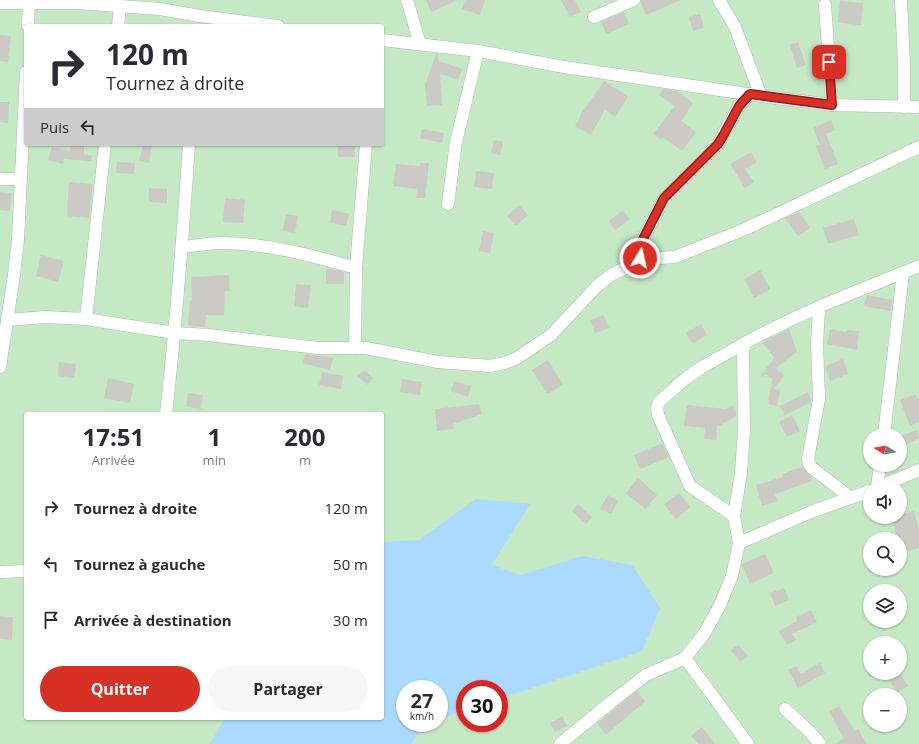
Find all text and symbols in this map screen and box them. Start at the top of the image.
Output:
text: 120 m [106,35,189,73]
icon: right [40,40,92,92]
pin [812,45,846,79]
icon: arrive [818,51,840,73]
text: Tournez à droite [106,71,244,95]
icon: left [77,116,99,138]
text: Puis [40,117,69,137]
position arrow [619,237,661,279]
text: 17:51 [82,420,144,453]
text: 1 [207,420,221,453]
text: 200 [284,420,326,453]
north arrow [863,428,907,472]
map controls [863,428,907,732]
text: Arrivée [92,451,135,469]
text: min [203,451,226,469]
text: m [299,451,311,469]
button: sound [863,480,907,524]
icon: right [40,497,62,519]
text: Tournez à droite [74,498,197,518]
text: 120 m [324,498,368,518]
button: search [863,532,907,576]
icon: left [40,553,62,575]
text: Tournez à gauche [74,554,205,574]
text: 50 m [333,554,368,574]
button: layers [863,584,907,628]
icon: arrive [40,609,62,631]
text: Arrivée à destination [74,610,232,630]
text: 30 m [333,610,368,630]
button: + [863,636,907,680]
button: Quitter [40,666,200,712]
button: Partager [208,666,368,712]
speed limit sign: 30 [456,680,508,732]
text: 27 [411,687,433,714]
button: − [863,688,907,732]
text: km/h [410,709,434,723]

